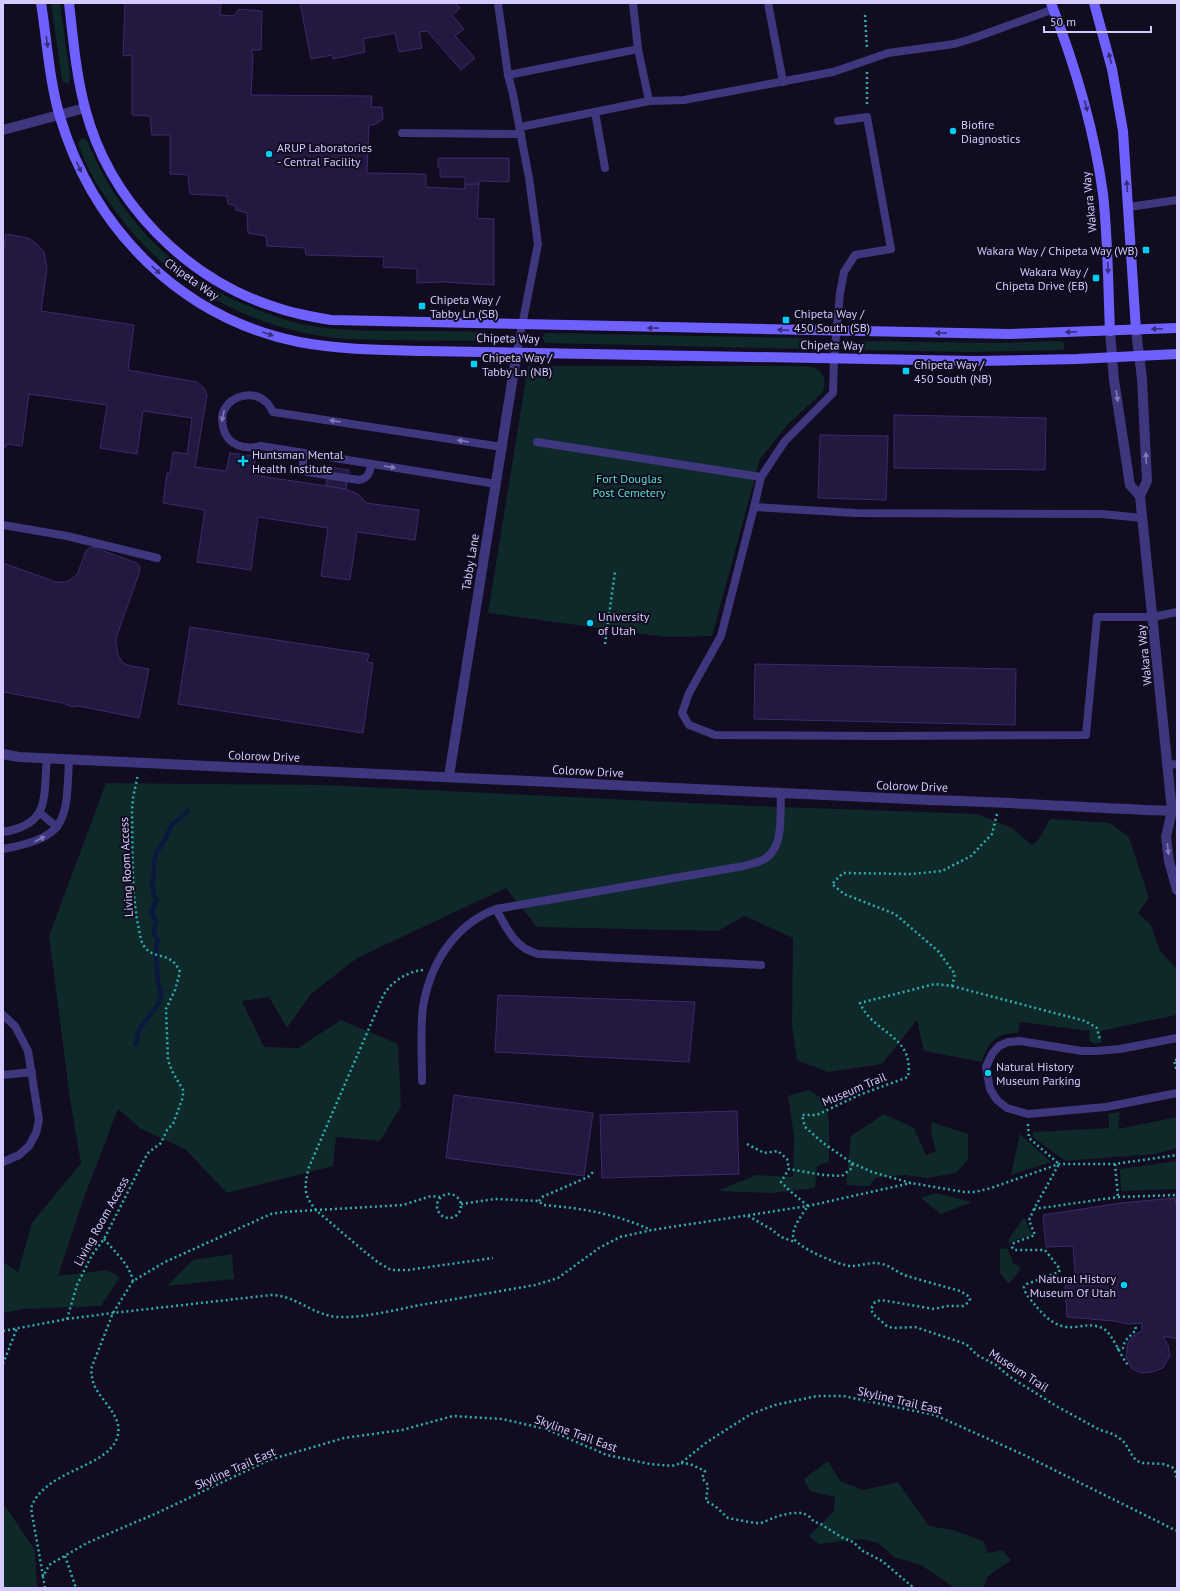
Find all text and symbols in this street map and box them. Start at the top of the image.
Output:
scale bar [1044,8,1151,34]
text: 50 m [1050,14,1076,29]
one-way arrow [44,36,50,48]
one-way arrow [1106,51,1112,64]
one-way arrow [1083,101,1089,113]
place label: Biofire Diagnostics [961,117,1020,146]
marker: Biofire Diagnostics [948,126,958,136]
place label: ARUP Laboratories - Central Facility [277,140,372,169]
marker: ARUP Laboratories - Central Facility [264,149,274,159]
one-way arrow [76,161,82,173]
street label: Wakara Way [1078,170,1100,233]
one-way arrow [1124,180,1131,192]
place label: Wakara Way / Chipeta Way (WB) [977,243,1138,258]
marker: Wakara Way / Chipeta Way (WB) [1141,245,1151,255]
street label: Chipeta Way [162,255,223,303]
one-way arrow [1104,262,1111,274]
place label: Wakara Way / Chipeta Drive (EB) [995,264,1089,293]
one-way arrow [151,266,161,275]
marker: Wakara Way / Chipeta Drive (EB) [1091,273,1101,283]
place label: Chipeta Way / Tabby Ln (SB) [430,292,501,321]
marker: Chipeta Way / Tabby Ln (SB) [417,301,427,311]
place label: Chipeta Way / 450 South (SB) [794,306,870,335]
marker: Chipeta Way / 450 South (SB) [781,315,791,325]
one-way arrow [647,324,659,331]
one-way arrow [1151,326,1163,333]
one-way arrow [776,327,789,333]
one-way arrow [1065,328,1077,335]
street label: Chipeta Way [476,330,540,346]
one-way arrow [934,330,947,336]
one-way arrow [263,331,275,337]
street label: Chipeta Way [800,337,864,353]
place label: Chipeta Way / Tabby Ln (NB) [482,350,553,379]
place label: Chipeta Way / 450 South (NB) [914,357,992,386]
marker: Chipeta Way / Tabby Ln (NB) [469,359,479,369]
marker: Chipeta Way / 450 South (NB) [901,366,911,376]
one-way arrow [1114,389,1120,402]
one-way arrow [220,409,226,422]
one-way arrow [329,418,341,424]
one-way arrow [457,438,469,444]
place label: Huntsman Mental Health Institute [252,447,344,476]
one-way arrow [1142,452,1149,464]
marker: Huntsman Mental Health Institute [237,455,249,467]
one-way arrow [384,464,396,470]
park label: Fort Douglas Post Cemetery [592,471,666,500]
street label: Tabby Lane [458,533,482,591]
place label: University of Utah [598,609,650,638]
marker: University of Utah [585,618,595,628]
street label: Wakara Way [1133,623,1155,686]
street label: Colorow Drive [228,747,300,765]
street label: Colorow Drive [552,762,624,780]
street label: Colorow Drive [876,777,948,795]
street label: Living Room Access [116,817,136,917]
one-way arrow [35,836,46,842]
one-way arrow [1164,843,1171,855]
place label: Natural History Museum Parking [996,1059,1081,1088]
marker: Natural History Museum Parking [983,1068,993,1078]
street label: Museum Trail [820,1069,889,1109]
street label: Living Room Access [70,1174,132,1268]
place label: Natural History Museum Of Utah [1030,1271,1116,1300]
marker: Natural History Museum Of Utah [1119,1280,1129,1290]
street label: Museum Trail [986,1345,1052,1395]
street label: Skyline Trail East [856,1383,944,1417]
street label: Skyline Trail East [533,1411,619,1455]
street label: Skyline Trail East [192,1444,278,1492]

